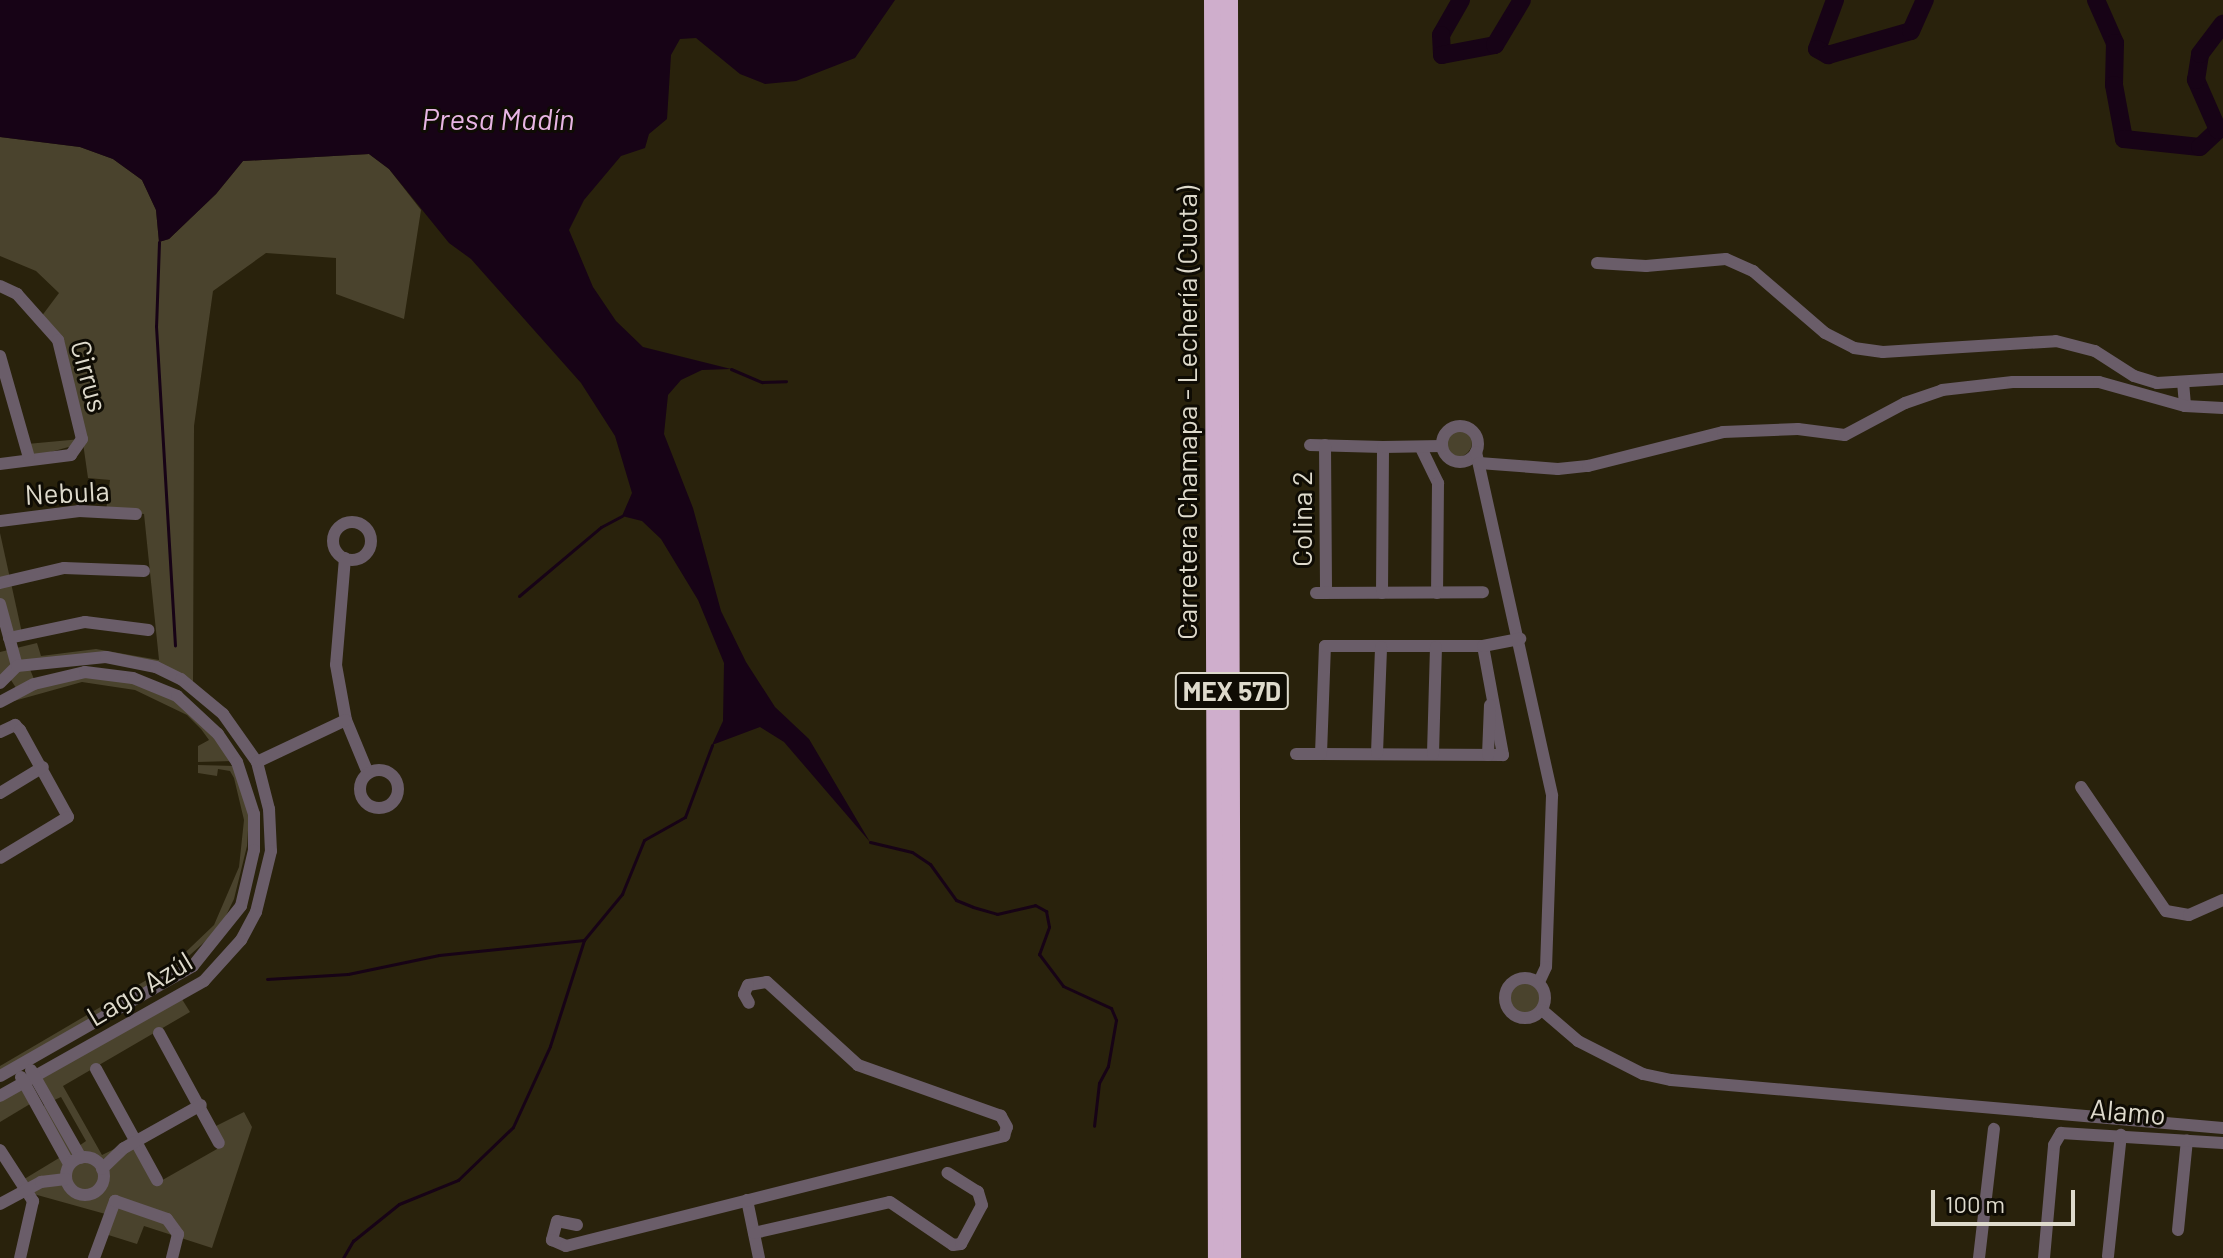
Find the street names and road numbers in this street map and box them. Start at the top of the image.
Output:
street label: Carretera Chamapa - Lechería (Cuota) [1169,186,1203,640]
street label: Cirrus [64,336,116,416]
street label: Colina 2 [1284,471,1318,567]
street label: Nebula [24,473,110,511]
road number: MEX 57D [1174,669,1290,713]
street label: Lago Azúl [80,943,198,1033]
street label: Alamo [2089,1091,2167,1131]

